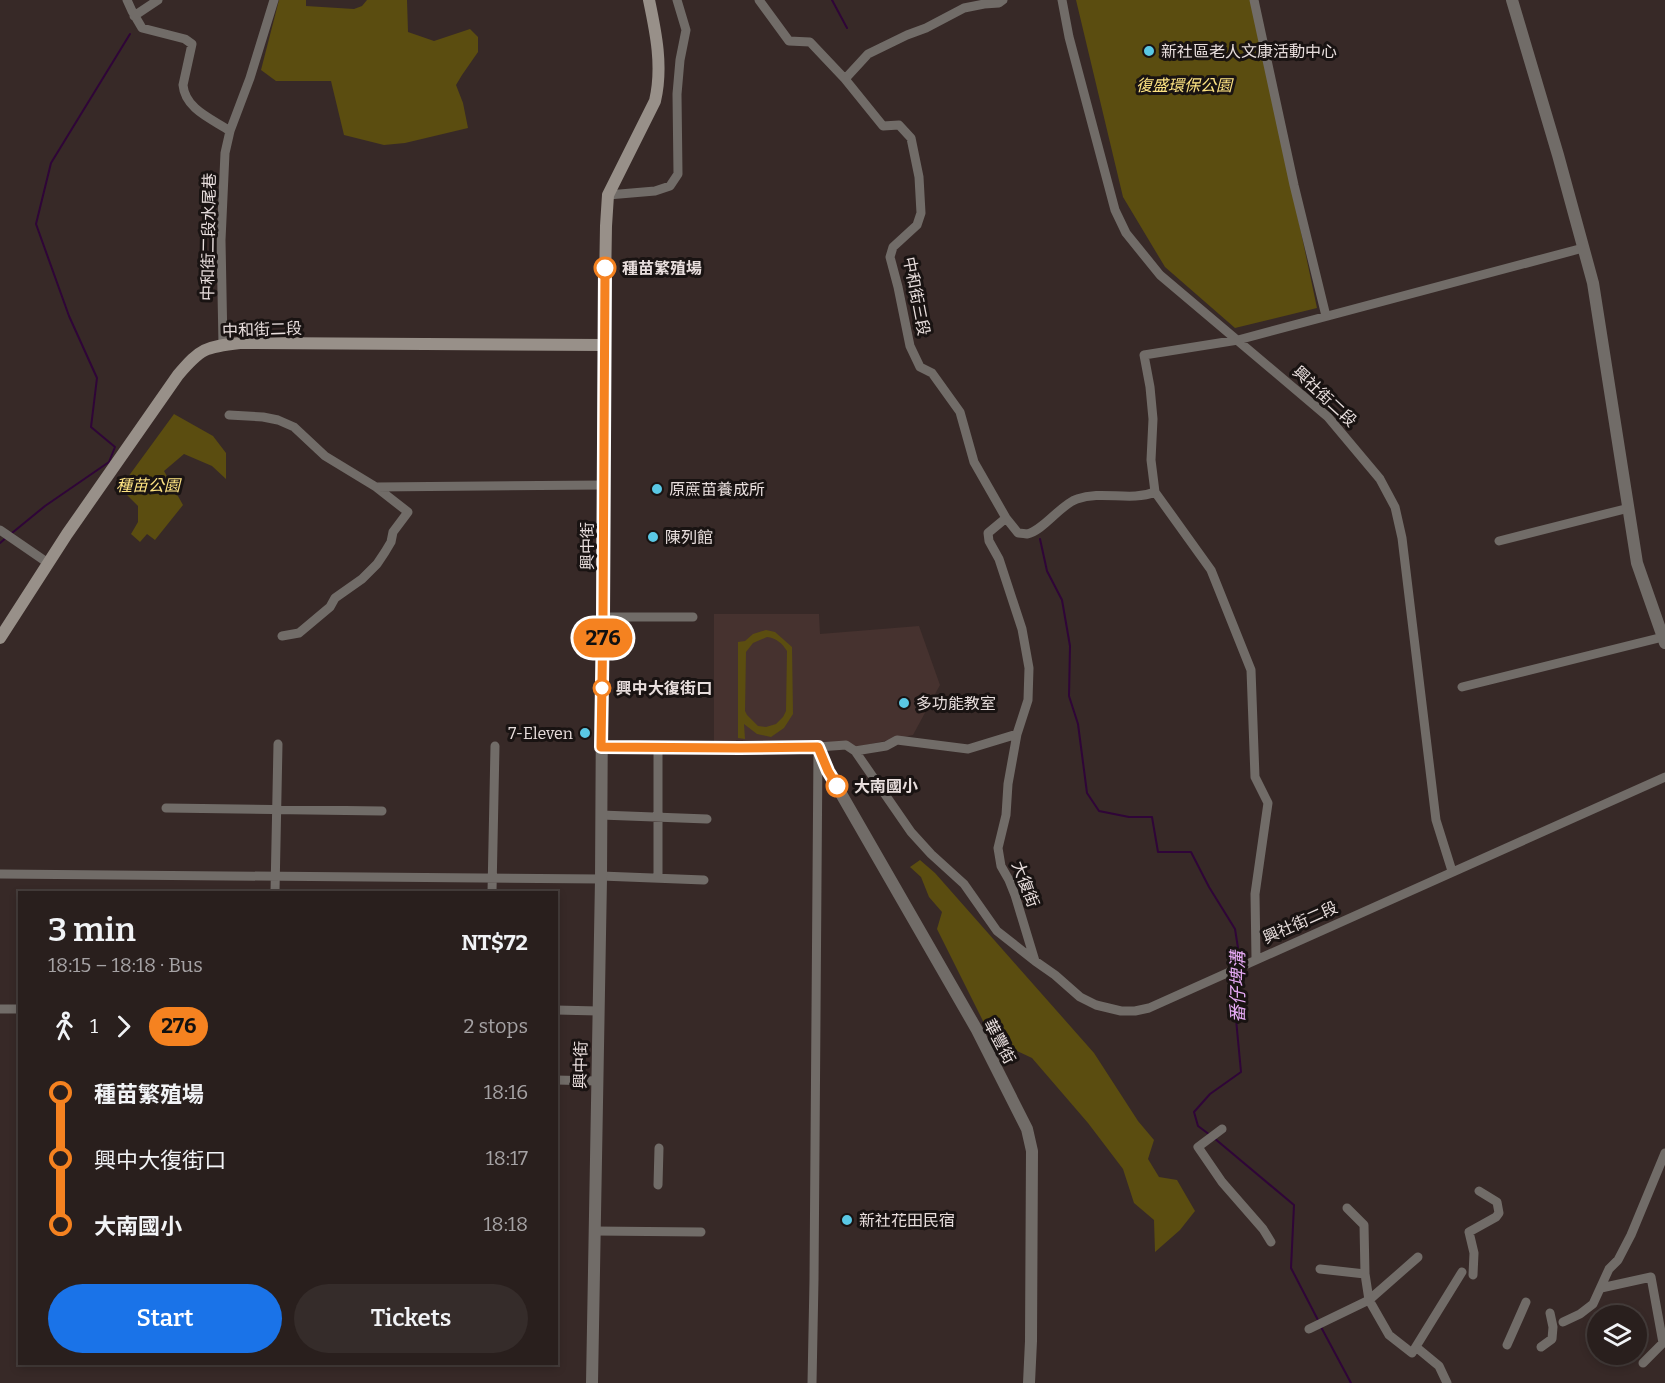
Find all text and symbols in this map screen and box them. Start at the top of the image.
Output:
place label: 新社區老人文康活動中心 [1161,42,1337,61]
marker: 新社區老人文康活動中心 [1142,44,1156,58]
park label: 復盛環保公園 [1136,76,1234,95]
street label: 中和街二段水尾巷 [198,173,219,301]
street label: 中和街三段 [900,255,933,337]
marker: 種苗繁殖場 [594,257,616,279]
place label: 種苗繁殖場 [622,259,702,278]
street label: 中和街二段 [222,319,302,340]
street label: 興社街二段 [1289,362,1360,431]
park label: 種苗公園 [116,476,182,495]
place label: 原蔗苗養成所 [669,480,765,499]
marker: 原蔗苗養成所 [650,482,664,496]
street label: 興中街 [578,522,597,570]
place label: 陳列館 [665,528,713,547]
marker: 陳列館 [646,530,660,544]
line badge: 276 [568,618,638,658]
text: 276 [585,625,621,651]
marker: 興中大復街口 [593,679,611,697]
place label: 興中大復街口 [616,679,712,698]
place label: 多功能教室 [916,694,996,713]
marker: 多功能教室 [897,696,911,710]
place label: 7-Eleven [508,724,573,743]
marker: 7-Eleven [578,726,592,740]
marker: 大南國小 [826,775,848,797]
place label: 大南國小 [854,777,918,796]
street label: 大復街 [1008,858,1043,910]
street label: 興社街二段 [1260,898,1341,947]
text: 3 min [48,910,136,950]
text: NT$72 [461,929,528,956]
water label: 番仔埤溝 [1227,948,1249,1023]
text: 18:15 – 18:18 · Bus [48,953,203,977]
icon: walk [48,1010,81,1043]
icon: forward [107,1010,140,1043]
text: 276 [161,1013,196,1039]
text: 1 [90,1014,98,1038]
text: 2 stops [464,1014,528,1038]
street label: 華豐街 [980,1016,1019,1067]
street label: 興中街 [571,1041,590,1089]
text: 18:16 [484,1080,528,1104]
text: 種苗繁殖場 [94,1081,204,1108]
text: 18:17 [486,1146,528,1170]
text: 興中大復街口 [94,1147,226,1174]
place label: 新社花田民宿 [859,1211,955,1230]
text: 18:18 [484,1212,528,1236]
text: 大南國小 [94,1213,182,1240]
marker: 新社花田民宿 [840,1213,854,1227]
button: Start [48,1284,282,1353]
button: Tickets [294,1284,528,1353]
map controls [1587,1305,1647,1365]
button: layers [1587,1305,1647,1365]

